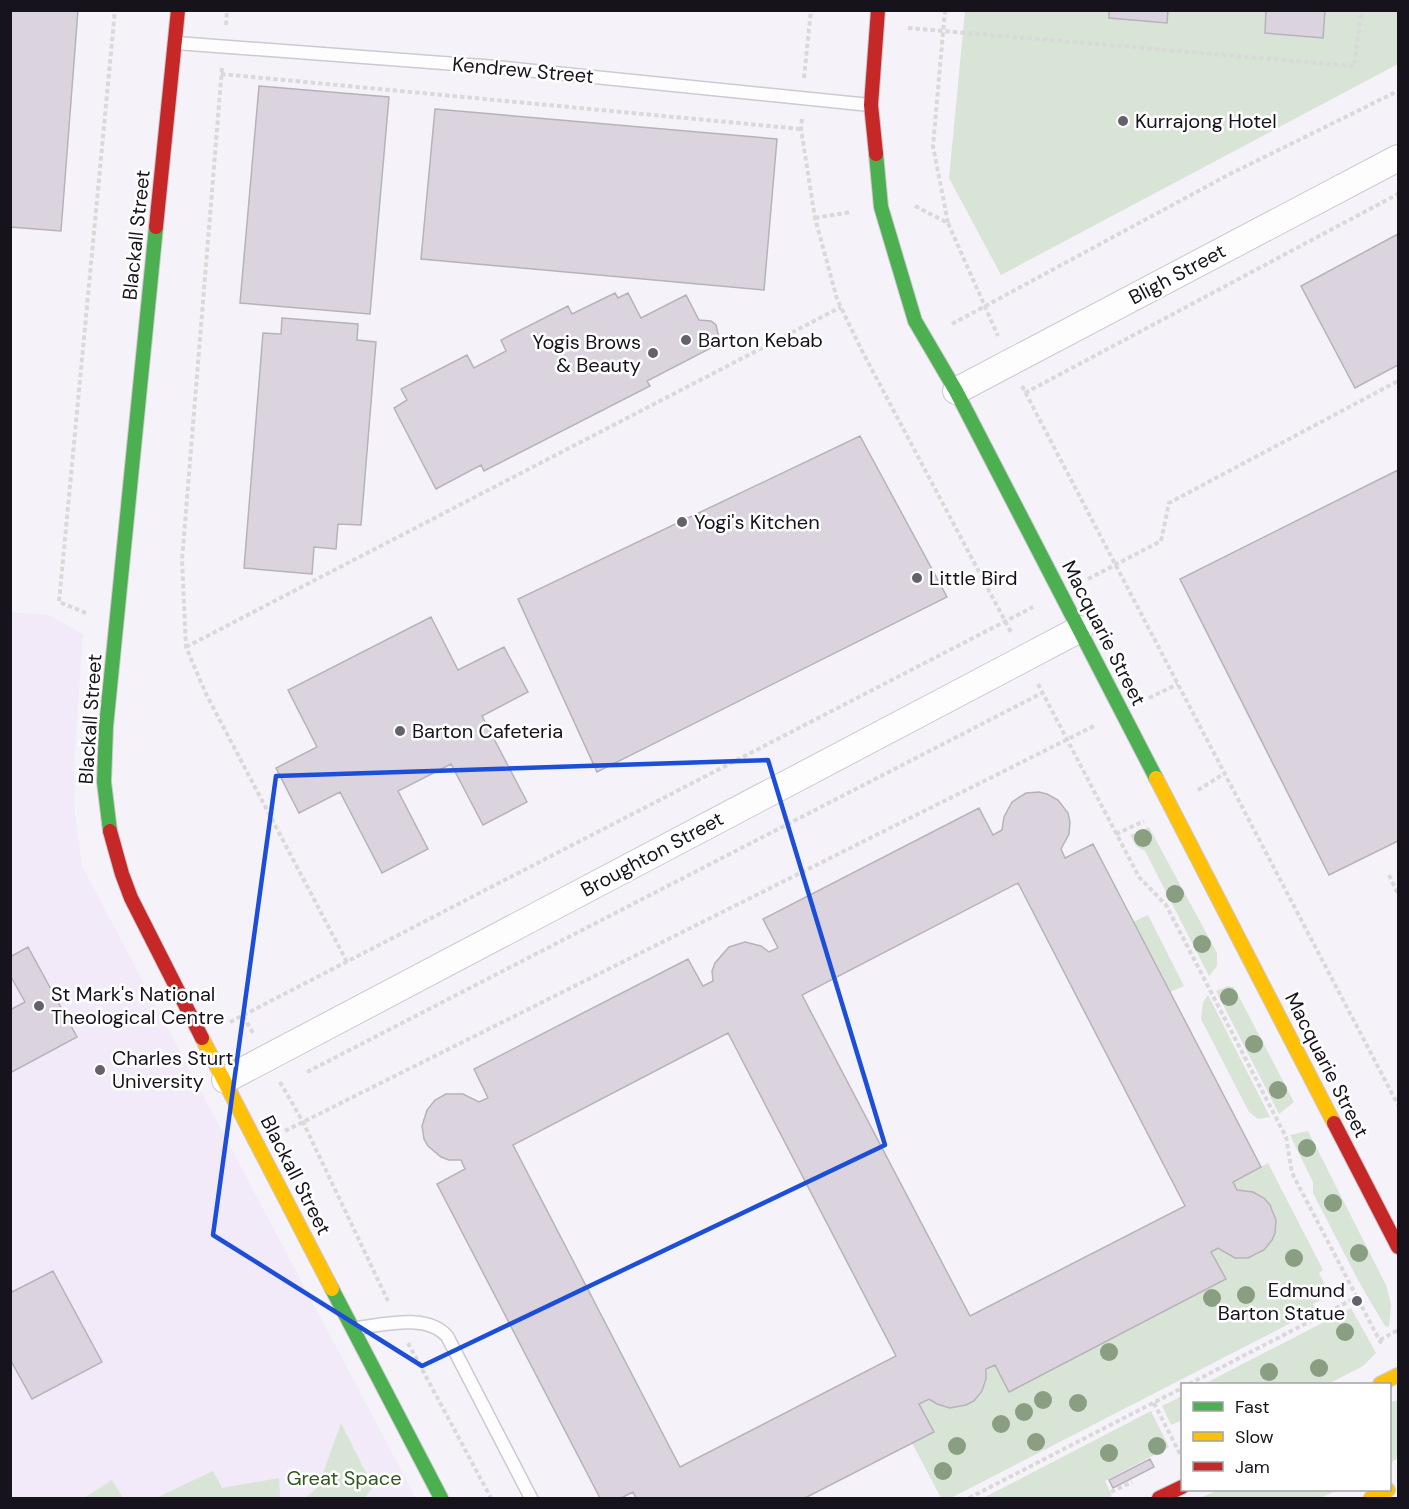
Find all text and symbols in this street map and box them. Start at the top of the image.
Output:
street label: Kendrew Street [451,51,595,89]
place label: Kurrajong Hotel [1135,108,1277,134]
marker: Kurrajong Hotel [1116,114,1130,128]
street label: Blackall Street [116,169,156,301]
street label: Bligh Street [1124,238,1230,310]
place label: Barton Kebab [698,327,823,353]
place label: Yogis Brows & Beauty [533,329,641,378]
marker: Barton Kebab [679,333,693,347]
marker: Yogis Brows & Beauty [646,346,660,360]
place label: Yogi's Kitchen [694,509,820,535]
marker: Yogi's Kitchen [675,515,689,529]
street label: Macquarie Street [1056,556,1152,710]
place label: Little Bird [929,565,1018,591]
marker: Little Bird [910,571,924,585]
street label: Blackall Street [72,653,108,785]
place label: Barton Cafeteria [412,718,563,744]
marker: Barton Cafeteria [393,724,407,738]
street label: Broughton Street [576,805,728,903]
place label: St Mark's National Theological Centre [51,981,224,1030]
street label: Macquarie Street [1279,988,1375,1142]
marker: St Mark's National Theological Centre [32,999,46,1013]
place label: Charles Sturt University [112,1045,234,1094]
marker: Charles Sturt University [93,1063,107,1077]
street label: Blackall Street [255,1111,337,1239]
place label: Edmund Barton Statue [1218,1277,1345,1326]
marker: Edmund Barton Statue [1350,1294,1364,1308]
legend [1181,1383,1391,1491]
text: Fast [1235,1395,1270,1419]
text: Slow [1235,1425,1274,1449]
text: Jam [1235,1455,1270,1479]
park label: Great Space [286,1465,402,1491]

